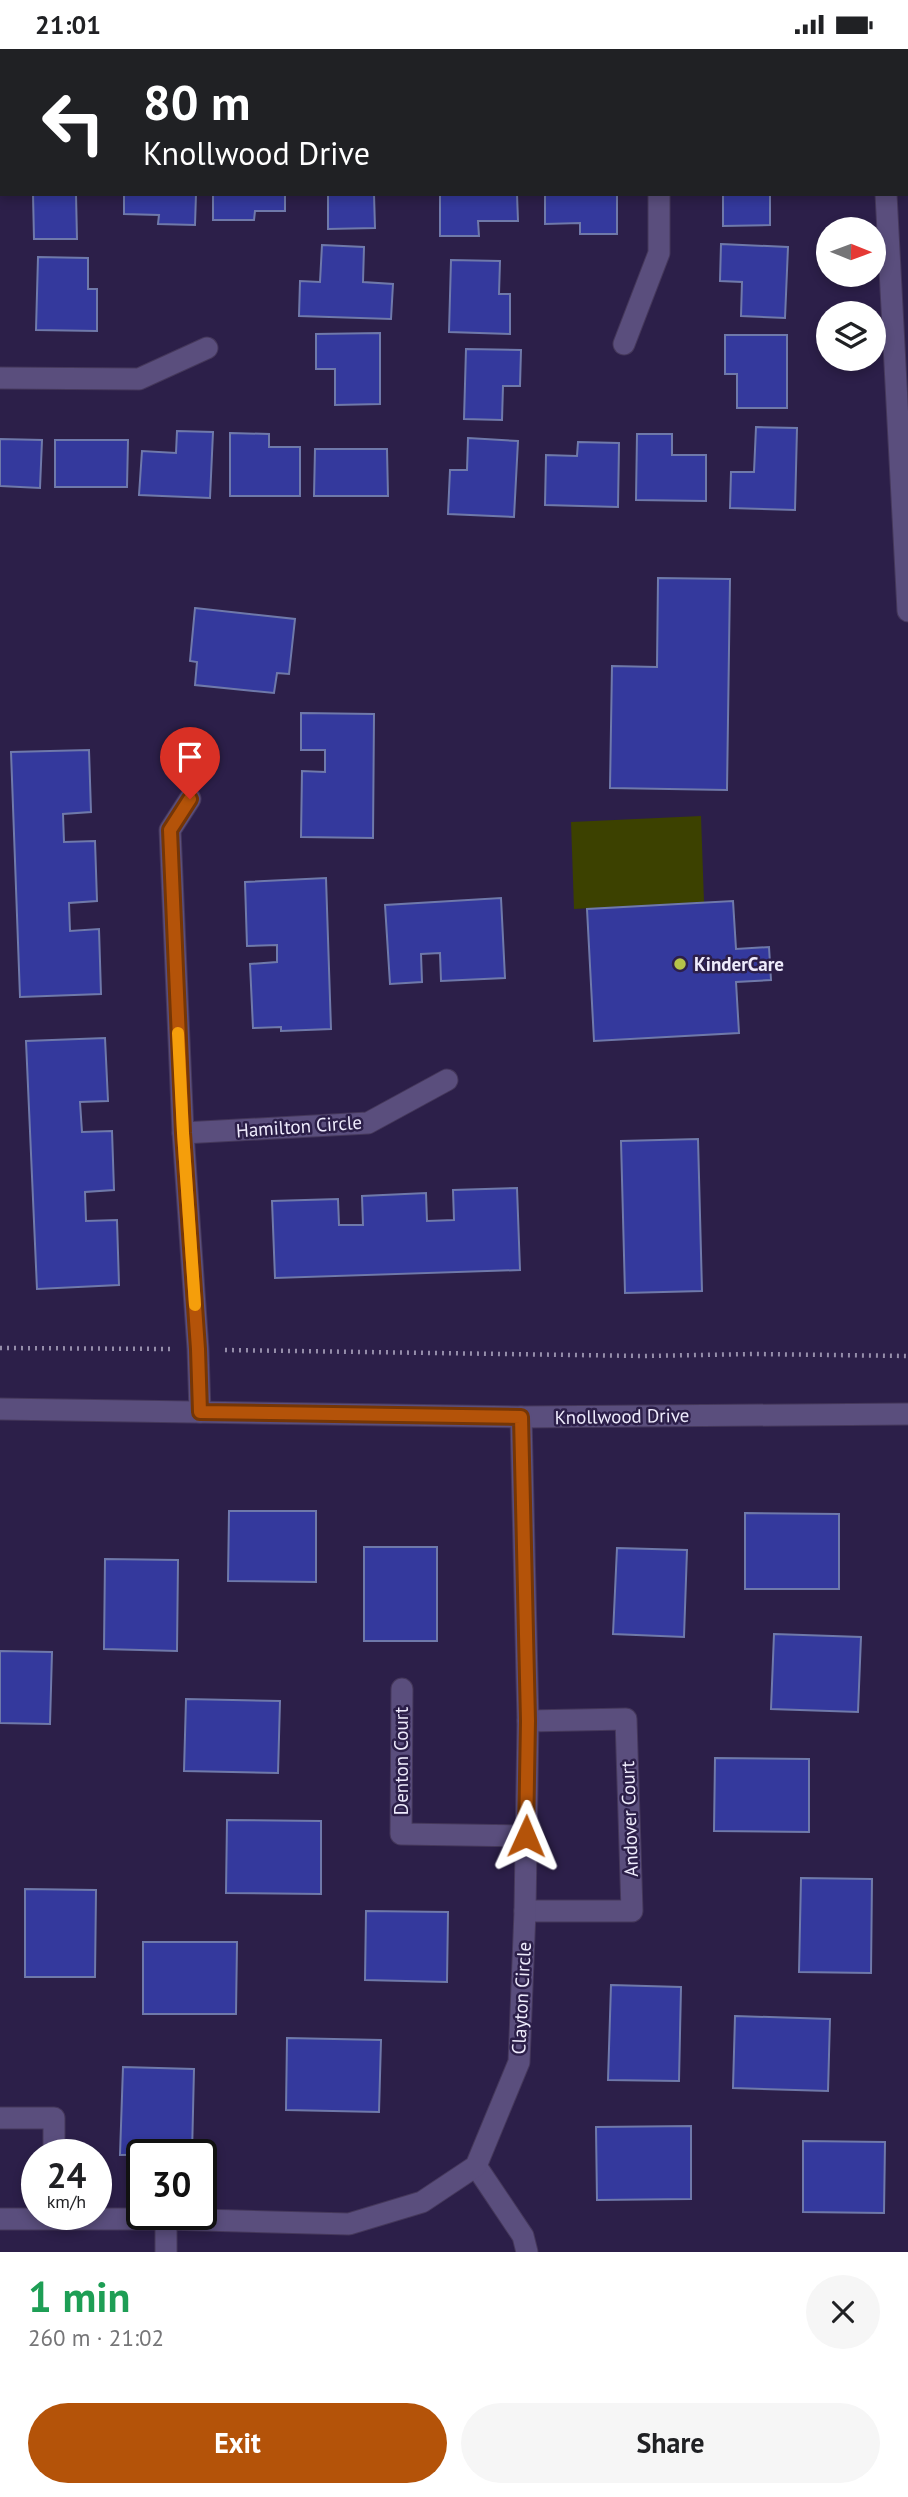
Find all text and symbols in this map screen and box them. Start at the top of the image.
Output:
text: 21:01 [35,8,101,41]
text: 80 m [143,70,250,134]
icon: left [28,77,119,168]
text: Knollwood Drive [143,132,370,174]
north arrow [816,217,886,287]
map controls [816,217,886,371]
button: layers [816,301,886,371]
pin [160,727,220,799]
icon: arrive [171,738,209,776]
place label: KinderCare [694,952,784,976]
marker: KinderCare [672,956,688,972]
street label: Hamilton Circle [235,1110,363,1142]
street label: Knollwood Drive [554,1403,690,1429]
street label: Denton Court [389,1706,413,1815]
street label: Andover Court [615,1760,643,1877]
position arrow [489,1799,563,1873]
street label: Clayton Circle [506,1941,536,2055]
speed limit sign: 30 [126,2139,217,2230]
text: 24 [47,2152,86,2198]
text: km/h [47,2190,86,2213]
text: 1 min [28,2269,130,2324]
button: close [806,2275,880,2349]
text: 260 m · 21:02 [28,2323,164,2352]
button: Exit [28,2403,447,2483]
button: Share [461,2403,880,2483]

